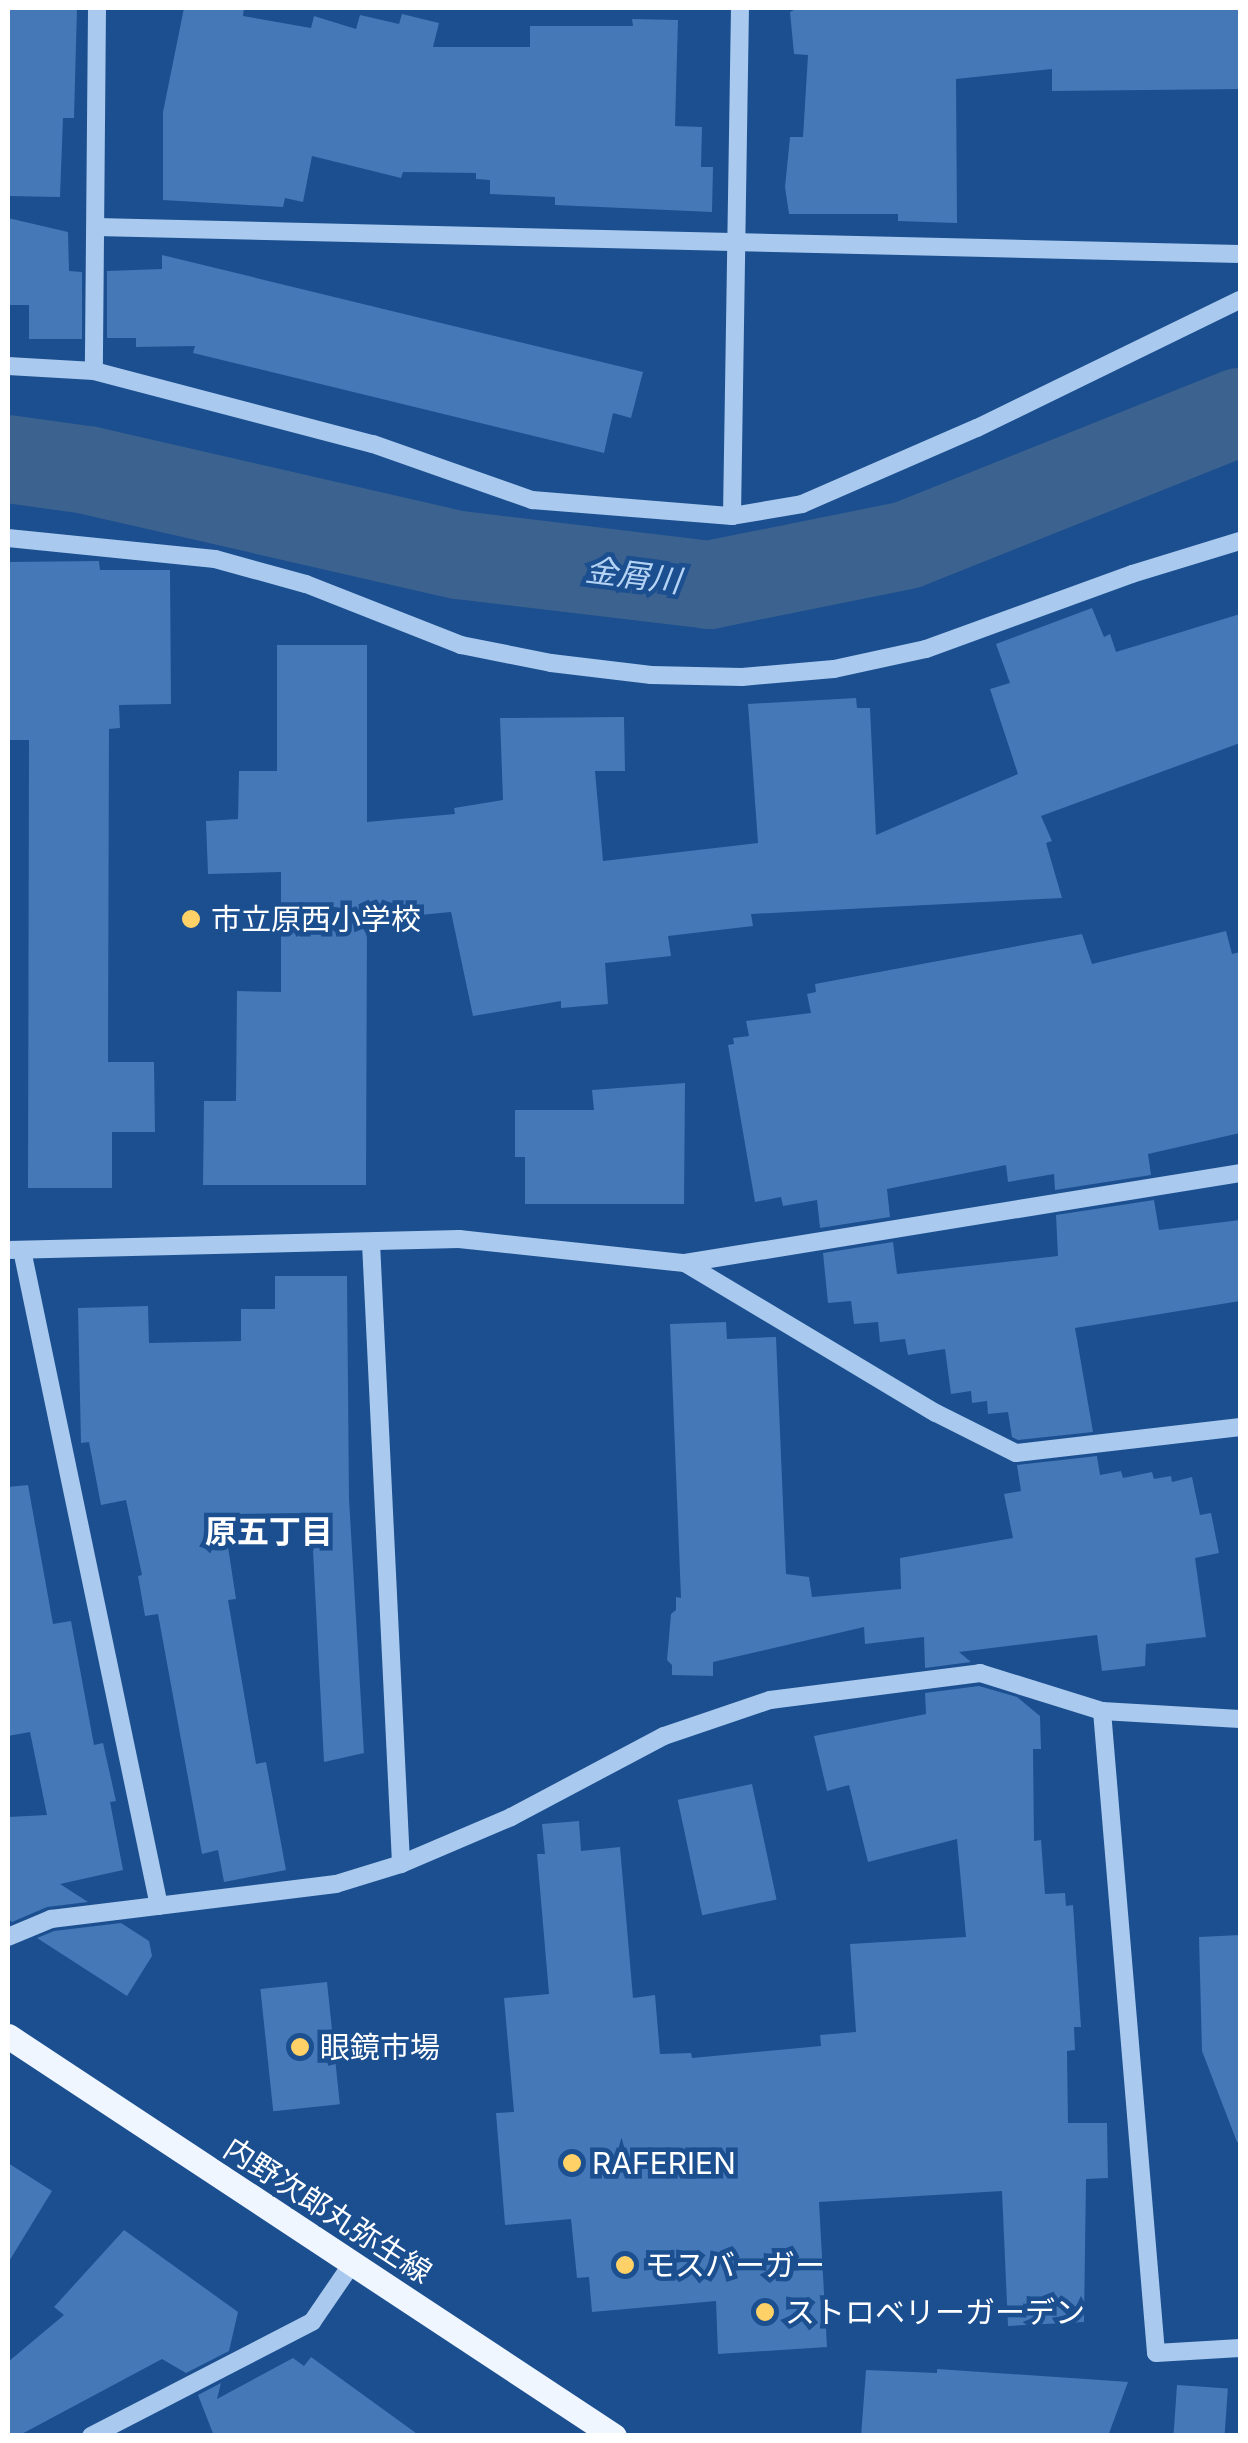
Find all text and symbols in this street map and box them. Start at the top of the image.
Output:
water label: 金屑川 [583,551,683,601]
place label: 市立原西小学校 [211,901,421,937]
marker: 市立原西小学校 [180,908,202,930]
district label: 原五丁目 [205,1513,333,1551]
place label: 眼鏡市場 [320,2029,440,2065]
marker: 眼鏡市場 [289,2036,311,2058]
street label: 内野次郎丸弥生線 [218,2130,438,2290]
place label: RAFERIEN [592,2145,736,2181]
marker: RAFERIEN [561,2152,583,2174]
place label: モスバーガー [645,2247,825,2283]
marker: モスバーガー [614,2254,636,2276]
place label: ストロベリーガーデン [785,2294,1085,2330]
marker: ストロベリーガーデン [754,2301,776,2323]

